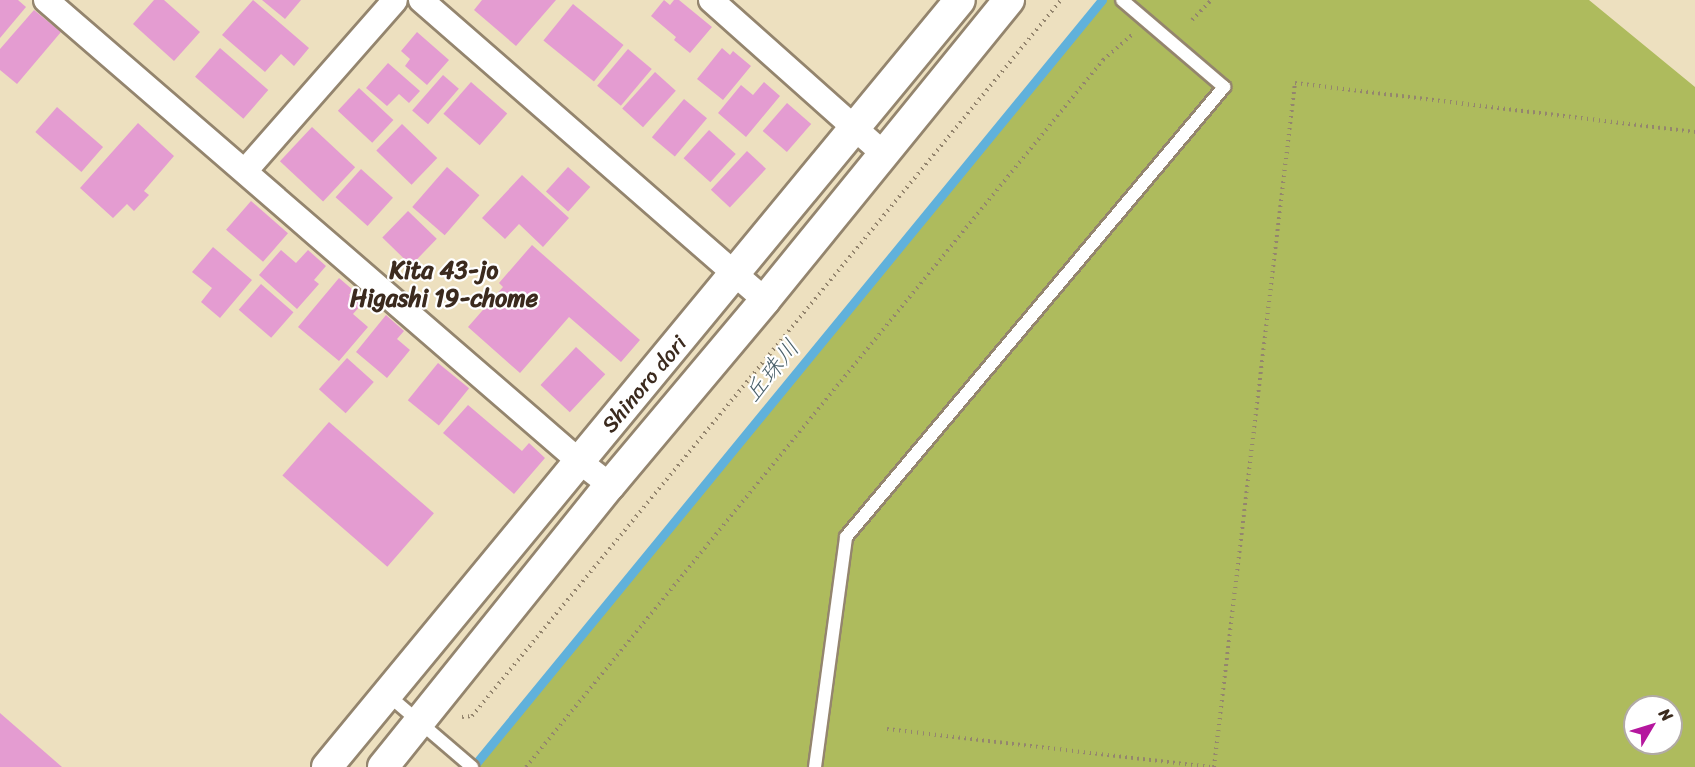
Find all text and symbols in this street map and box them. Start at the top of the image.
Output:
district label: Kita 43-jo Higashi 19-chome [350,257,538,313]
street label: Shinoro dori [596,330,692,438]
water label: 丘珠川 [738,334,806,408]
north arrow [1623,695,1683,755]
text: N [1651,702,1681,728]

